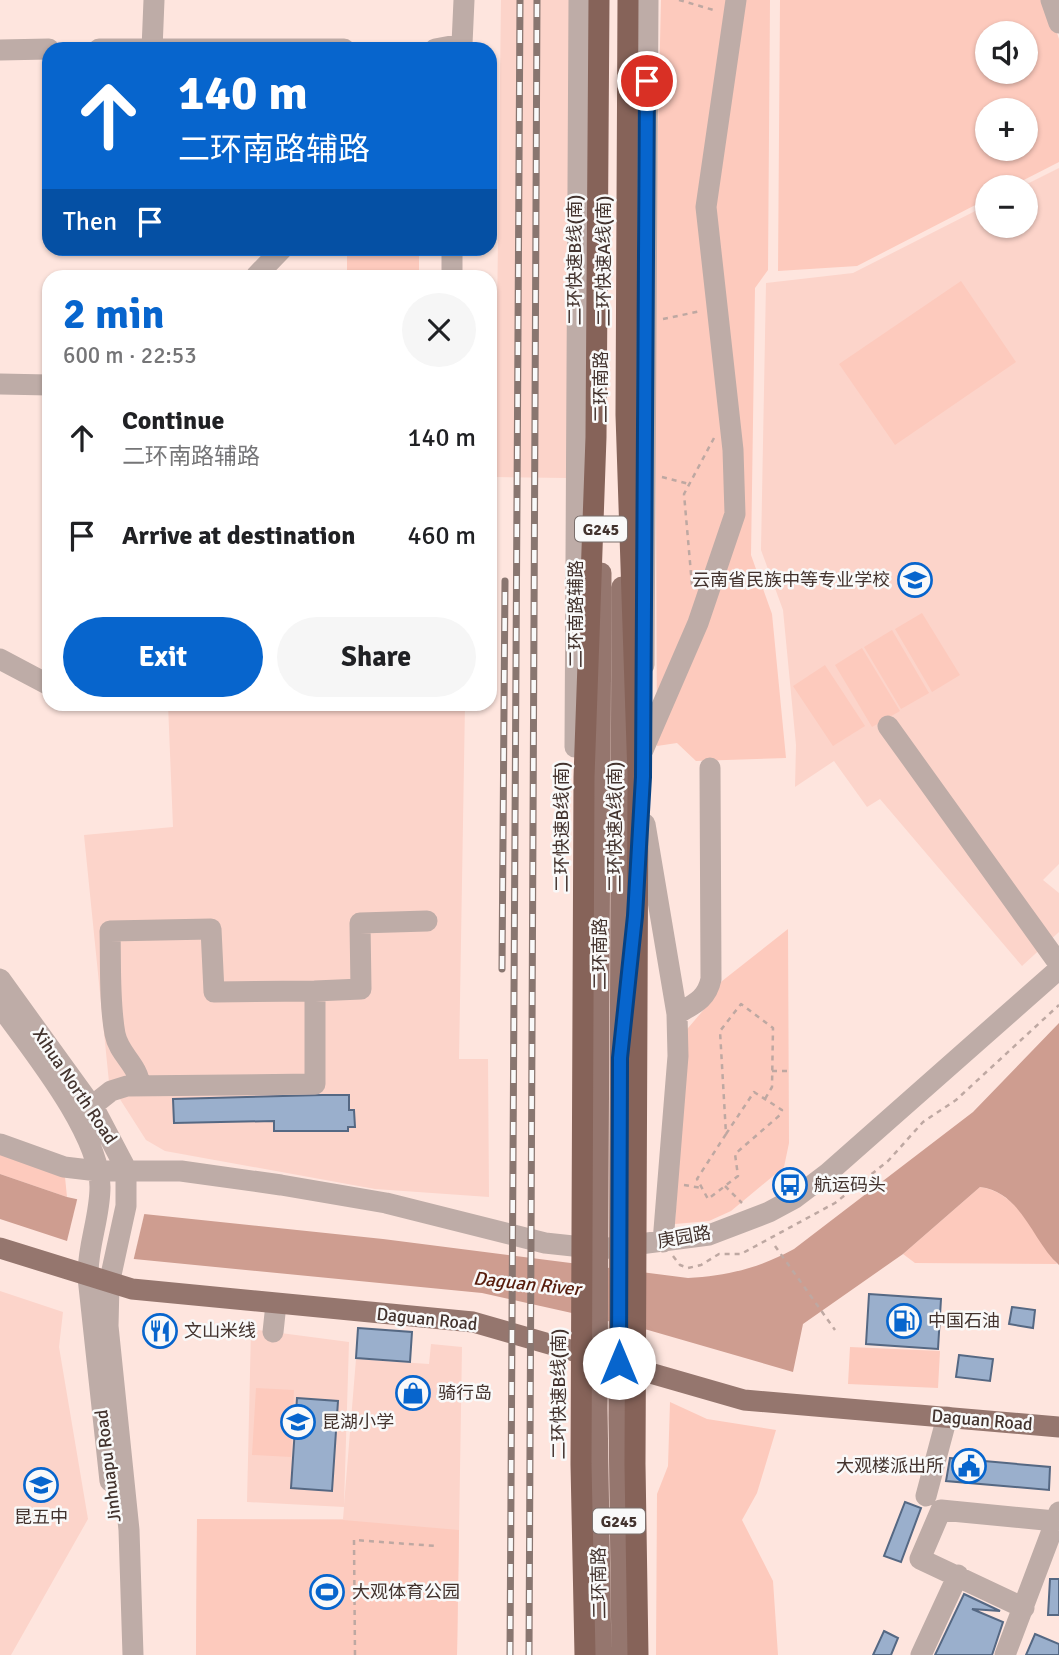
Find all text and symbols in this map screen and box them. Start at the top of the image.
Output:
map controls [975,21,1038,238]
button: sound [975,21,1038,84]
pin [617,51,677,111]
icon: arrive [628,62,666,100]
text: 140 m [178,63,308,123]
icon: ahead [63,70,154,161]
button: + [975,98,1038,161]
text: 二环南路辅路 [178,130,370,169]
button: − [975,175,1038,238]
street label: 二环快速B线(南) [564,195,586,325]
street label: 二环快速A线(南) [593,196,615,326]
icon: arrive [131,203,169,241]
text: Then [63,206,117,238]
text: 2 min [63,289,164,340]
button: close [402,293,476,367]
text: 600 m · 22:53 [63,341,197,370]
street label: 二环南路 [590,351,612,423]
text: Continue [122,405,224,437]
icon: ahead [63,419,101,457]
text: 140 m [407,422,476,454]
text: 二环南路辅路 [122,442,260,471]
road number: G245 [575,516,627,542]
icon: arrive [63,517,101,555]
text: Arrive at destination [122,520,355,552]
text: 460 m [407,520,476,552]
street label: 二环南路辅路 [565,560,587,668]
school or university icon: 云南省民族中等专业学校 [896,561,934,599]
place label: 云南省民族中等专业学校 [692,569,890,591]
button: Exit [63,617,263,697]
button: Share [277,617,476,697]
street label: 二环快速B线(南) [551,762,573,892]
street label: 二环快速A线(南) [604,762,626,892]
street label: 二环南路 [589,918,611,990]
street label: Xihua North Road [28,1024,122,1148]
bus stop icon: 航运码头 [771,1166,809,1204]
place label: 航运码头 [814,1174,886,1196]
street label: 庚园路 [656,1221,712,1253]
water label: Daguan River [472,1266,585,1302]
fuel station icon: 中国石油 [885,1302,923,1340]
street label: Daguan Road [375,1303,479,1335]
place label: 中国石油 [928,1310,1000,1332]
restaurant icon: 文山米线 [141,1312,179,1350]
place label: 文山米线 [184,1320,256,1342]
position arrow [582,1326,656,1400]
street label: 二环快速B线(南) [548,1329,570,1459]
shop icon: 骑行岛 [394,1374,432,1412]
place label: 骑行岛 [438,1382,492,1404]
school or university icon: 昆湖小学 [279,1403,317,1441]
street label: Daguan Road [931,1405,1033,1435]
street label: Jinhuapu Road [90,1408,126,1524]
place label: 昆湖小学 [322,1411,394,1433]
public building icon: 大观楼派出所 [950,1447,988,1485]
place label: 大观楼派出所 [836,1455,944,1477]
school or university icon: 昆五中 [22,1466,60,1504]
place label: 昆五中 [14,1506,68,1528]
road number: G245 [593,1508,645,1534]
street label: 二环南路 [587,1547,611,1619]
sports icon: 大观体育公园 [308,1573,346,1611]
place label: 大观体育公园 [352,1581,460,1603]

